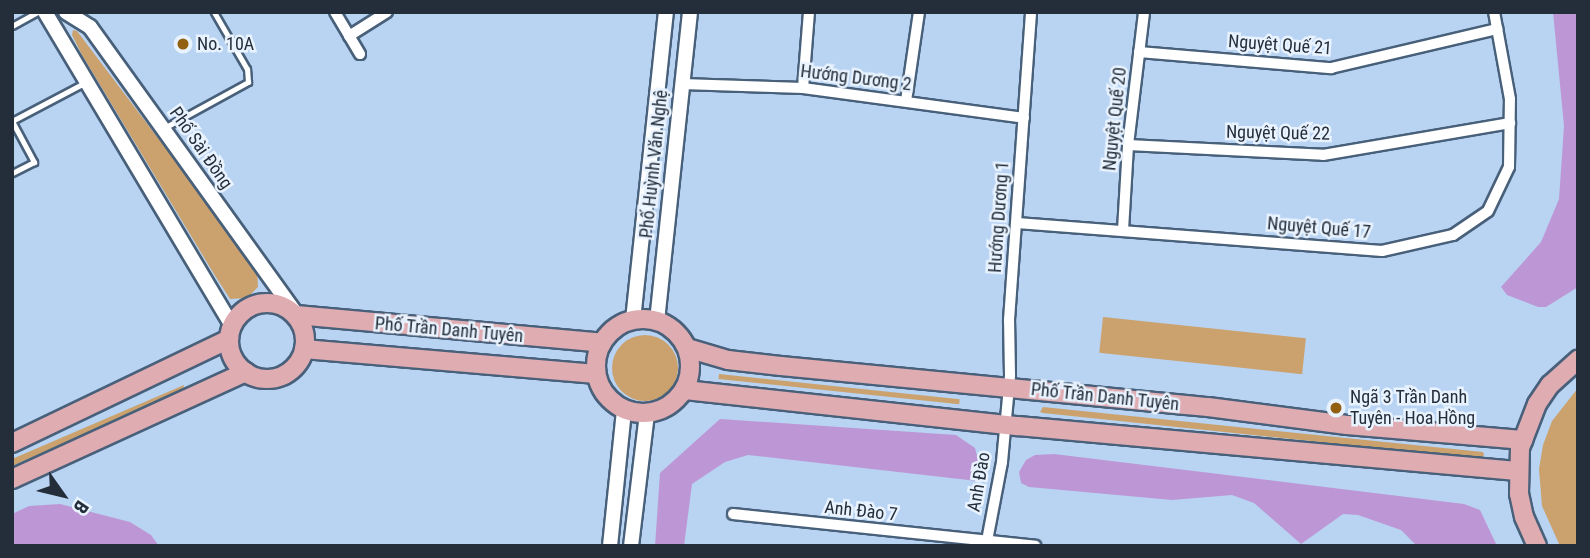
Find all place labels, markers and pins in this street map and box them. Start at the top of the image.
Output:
place label: No. 10A [197,33,254,55]
marker: No. 10A [175,36,191,52]
place label: Ngã 3 Trần Danh Tuyên - Hoa Hồng [1350,387,1475,430]
marker: Ngã 3 Trần Danh Tuyên - Hoa Hồng [1328,400,1344,416]

